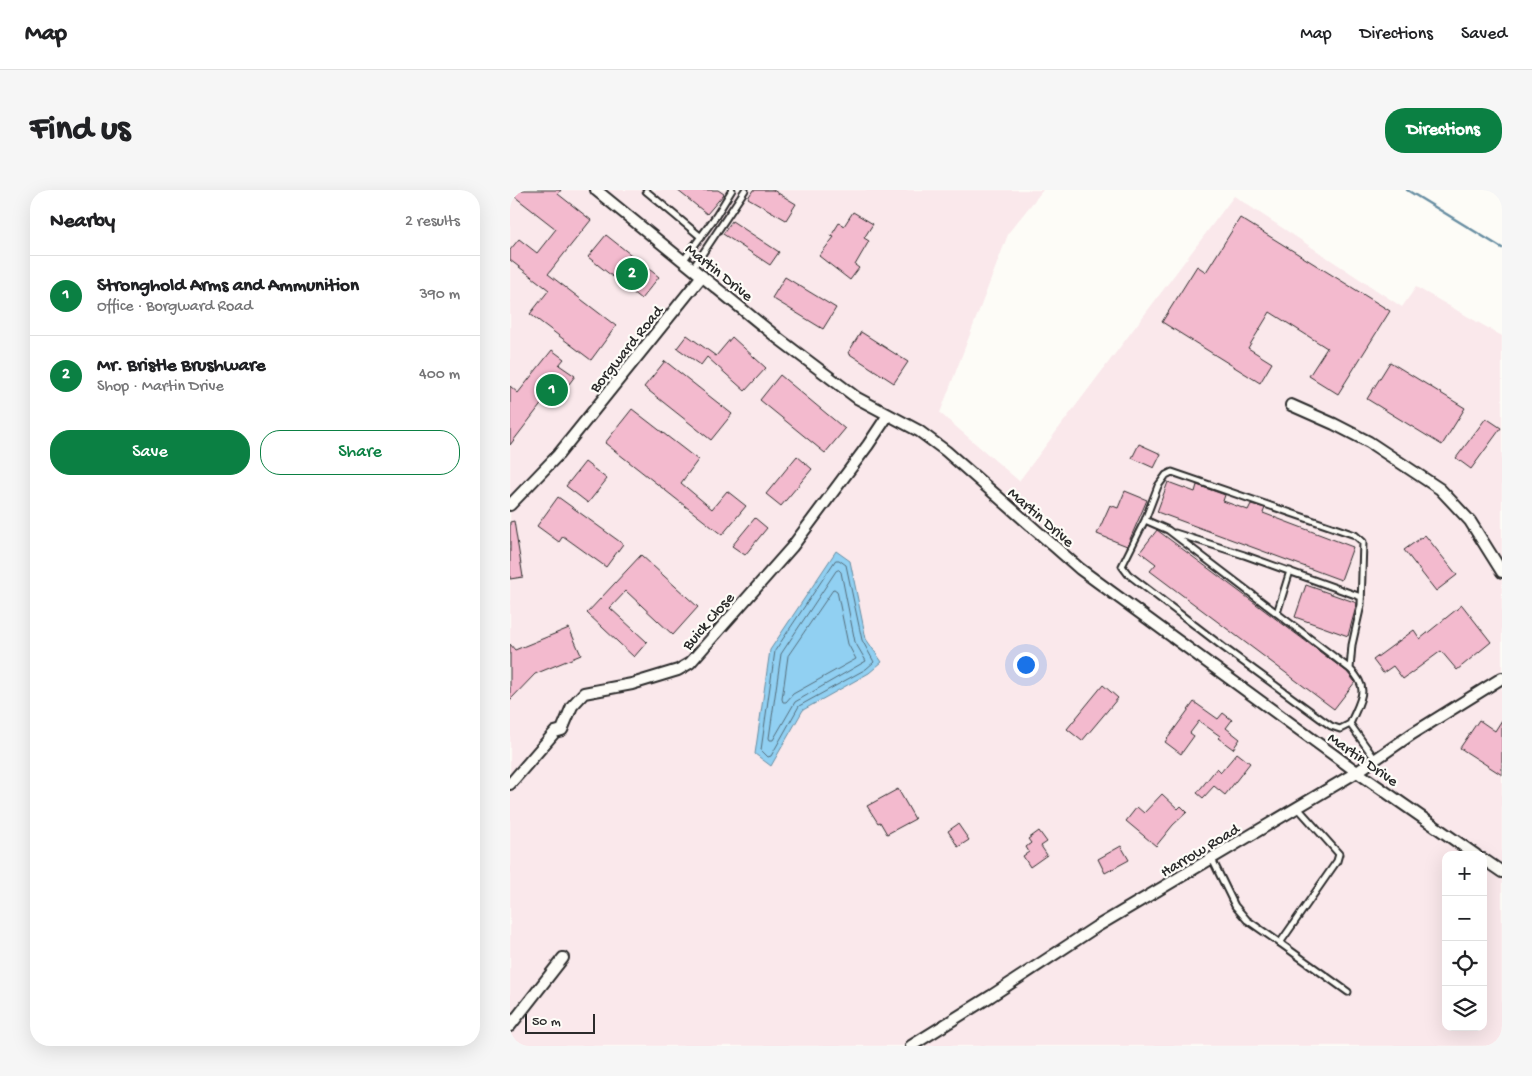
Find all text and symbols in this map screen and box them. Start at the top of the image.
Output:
text: Map [25,20,67,49]
text: Map [1300,24,1332,45]
text: Directions [1360,24,1433,45]
text: Saved [1461,24,1507,45]
button: Directions [1385,108,1502,153]
text: Find us [30,110,130,151]
text: Nearby [50,210,115,235]
text: 2 results [405,213,460,232]
street label: Martin Drive [680,241,756,307]
pin: 2 [616,255,648,293]
text: Stronghold Arms and Ammunition [97,275,359,298]
text: 1 [63,286,69,305]
text: 390 m [419,286,460,305]
text: Office · Borgward Road [97,298,253,317]
street label: Borgward Road [586,302,670,398]
text: Mr. Bristle Brushware [97,355,266,378]
text: 2 [62,366,70,385]
text: 400 m [419,366,460,385]
pin: 1 [536,371,568,409]
text: Shop · Martin Drive [97,378,224,397]
button: Save [50,430,250,475]
button: Share [260,430,460,475]
street label: Martin Drive [1003,485,1077,553]
street label: Buick Close [679,589,740,656]
your location [1013,652,1039,678]
street label: Martin Drive [1323,730,1402,793]
street label: Harrow Road [1158,820,1245,883]
map controls [1442,851,1487,1031]
button: + [1442,851,1487,896]
button: − [1442,896,1487,941]
button: locate [1442,941,1487,986]
button: layers [1442,986,1487,1031]
scale bar [525,1011,595,1034]
text: 50 m [532,1014,561,1031]

